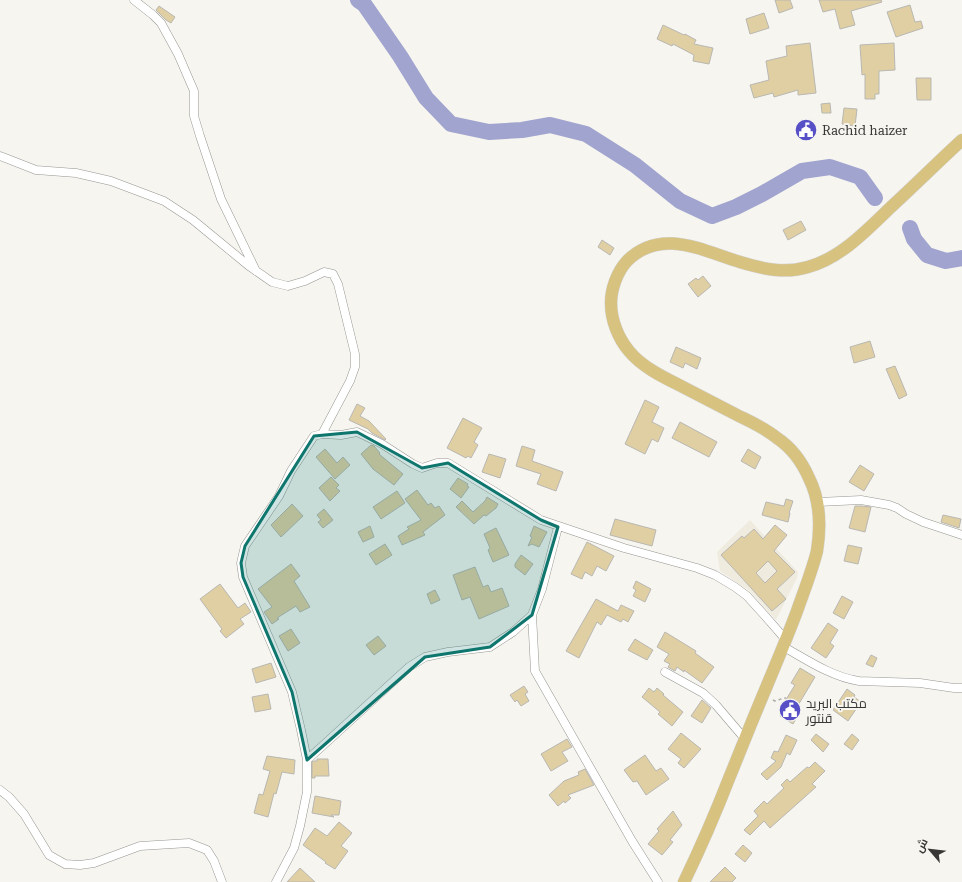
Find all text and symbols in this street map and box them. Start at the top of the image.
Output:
public building icon: Rachid haizer [793,117,819,143]
place label: Rachid haizer [822,123,908,138]
place label: مكتب البريد قنتور [805,696,867,726]
public building icon: مكتب البريد قنتور [777,697,803,723]
north arrow [910,830,950,870]
text: ش [913,836,931,855]

